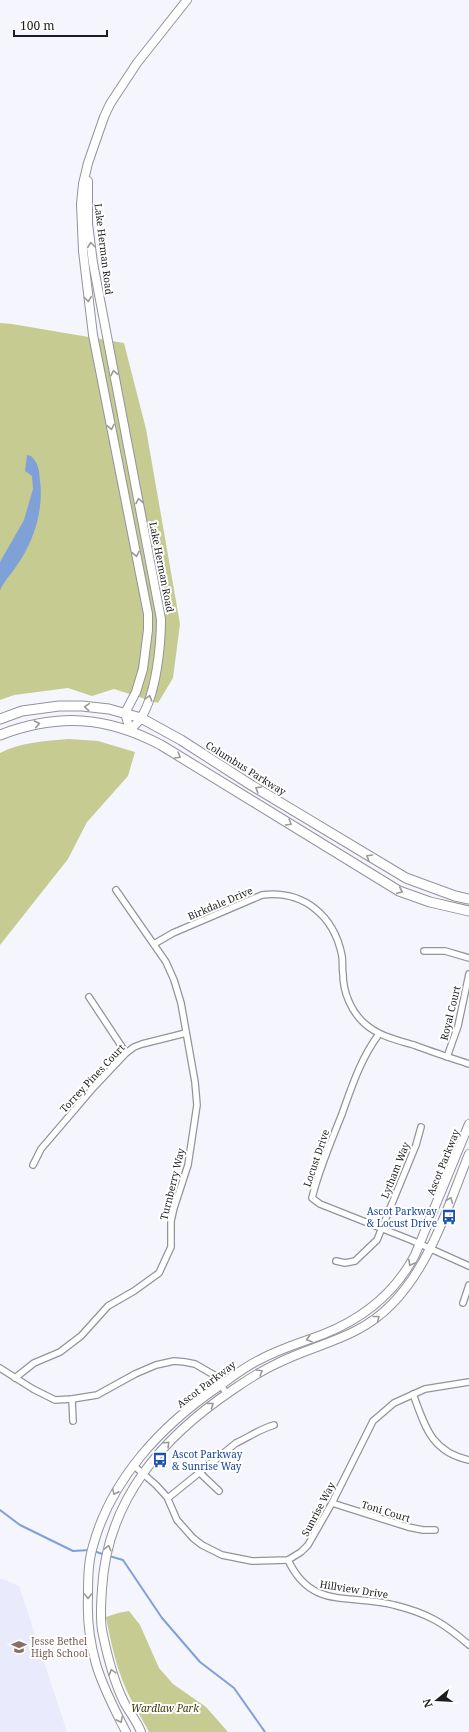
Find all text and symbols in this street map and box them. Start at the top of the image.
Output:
scale bar [14,12,107,38]
text: 100 m [20,17,55,34]
street label: Lake Herman Road [91,203,117,295]
one-way arrow [87,242,96,249]
one-way arrow [83,296,92,302]
one-way arrow [110,370,118,377]
one-way arrow [106,424,114,430]
one-way arrow [135,498,143,504]
street label: Lake Herman Road [146,521,178,613]
one-way arrow [132,551,140,557]
one-way arrow [144,694,153,701]
one-way arrow [84,702,90,711]
one-way arrow [34,720,40,729]
street label: Columbus Parkway [203,738,289,799]
one-way arrow [174,751,181,758]
one-way arrow [255,787,262,794]
one-way arrow [285,819,292,826]
one-way arrow [366,854,373,861]
street label: Birkdale Drive [185,883,255,923]
one-way arrow [396,886,404,894]
street label: Royal Court [436,984,464,1042]
street label: Torrey Pines Court [57,1040,128,1115]
street label: Ascot Parkway [423,1126,463,1197]
street label: Locust Drive [300,1127,332,1189]
street label: Lytham Way [377,1139,413,1200]
street label: Turnberry Way [156,1146,188,1221]
one-way arrow [446,1197,454,1204]
place label: Ascot Parkway & Locust Drive [367,1204,437,1230]
bus stop icon: Ascot Parkway & Locust Drive [440,1208,458,1226]
one-way arrow [408,1259,415,1267]
one-way arrow [373,1315,380,1322]
one-way arrow [306,1334,313,1343]
street label: Ascot Parkway [174,1357,239,1411]
one-way arrow [256,1370,263,1377]
one-way arrow [207,1402,214,1410]
one-way arrow [162,1441,170,1449]
place label: Ascot Parkway & Sunrise Way [172,1447,243,1473]
bus stop icon: Ascot Parkway & Sunrise Way [151,1451,169,1469]
street label: Sunrise Way [298,1479,338,1539]
one-way arrow [112,1488,120,1496]
street label: Toni Court [360,1497,412,1525]
one-way arrow [103,1545,112,1552]
street label: Hillview Drive [319,1577,389,1601]
one-way arrow [84,1593,92,1599]
place label: Jesse Bethel High School [30,1634,88,1660]
school or university icon: Jesse Bethel High School [10,1638,28,1656]
one-way arrow [108,1668,117,1675]
north arrow [417,1680,457,1720]
text: N [418,1696,435,1710]
park label: Wardlaw Park [131,1701,199,1715]
one-way arrow [116,1716,123,1723]

